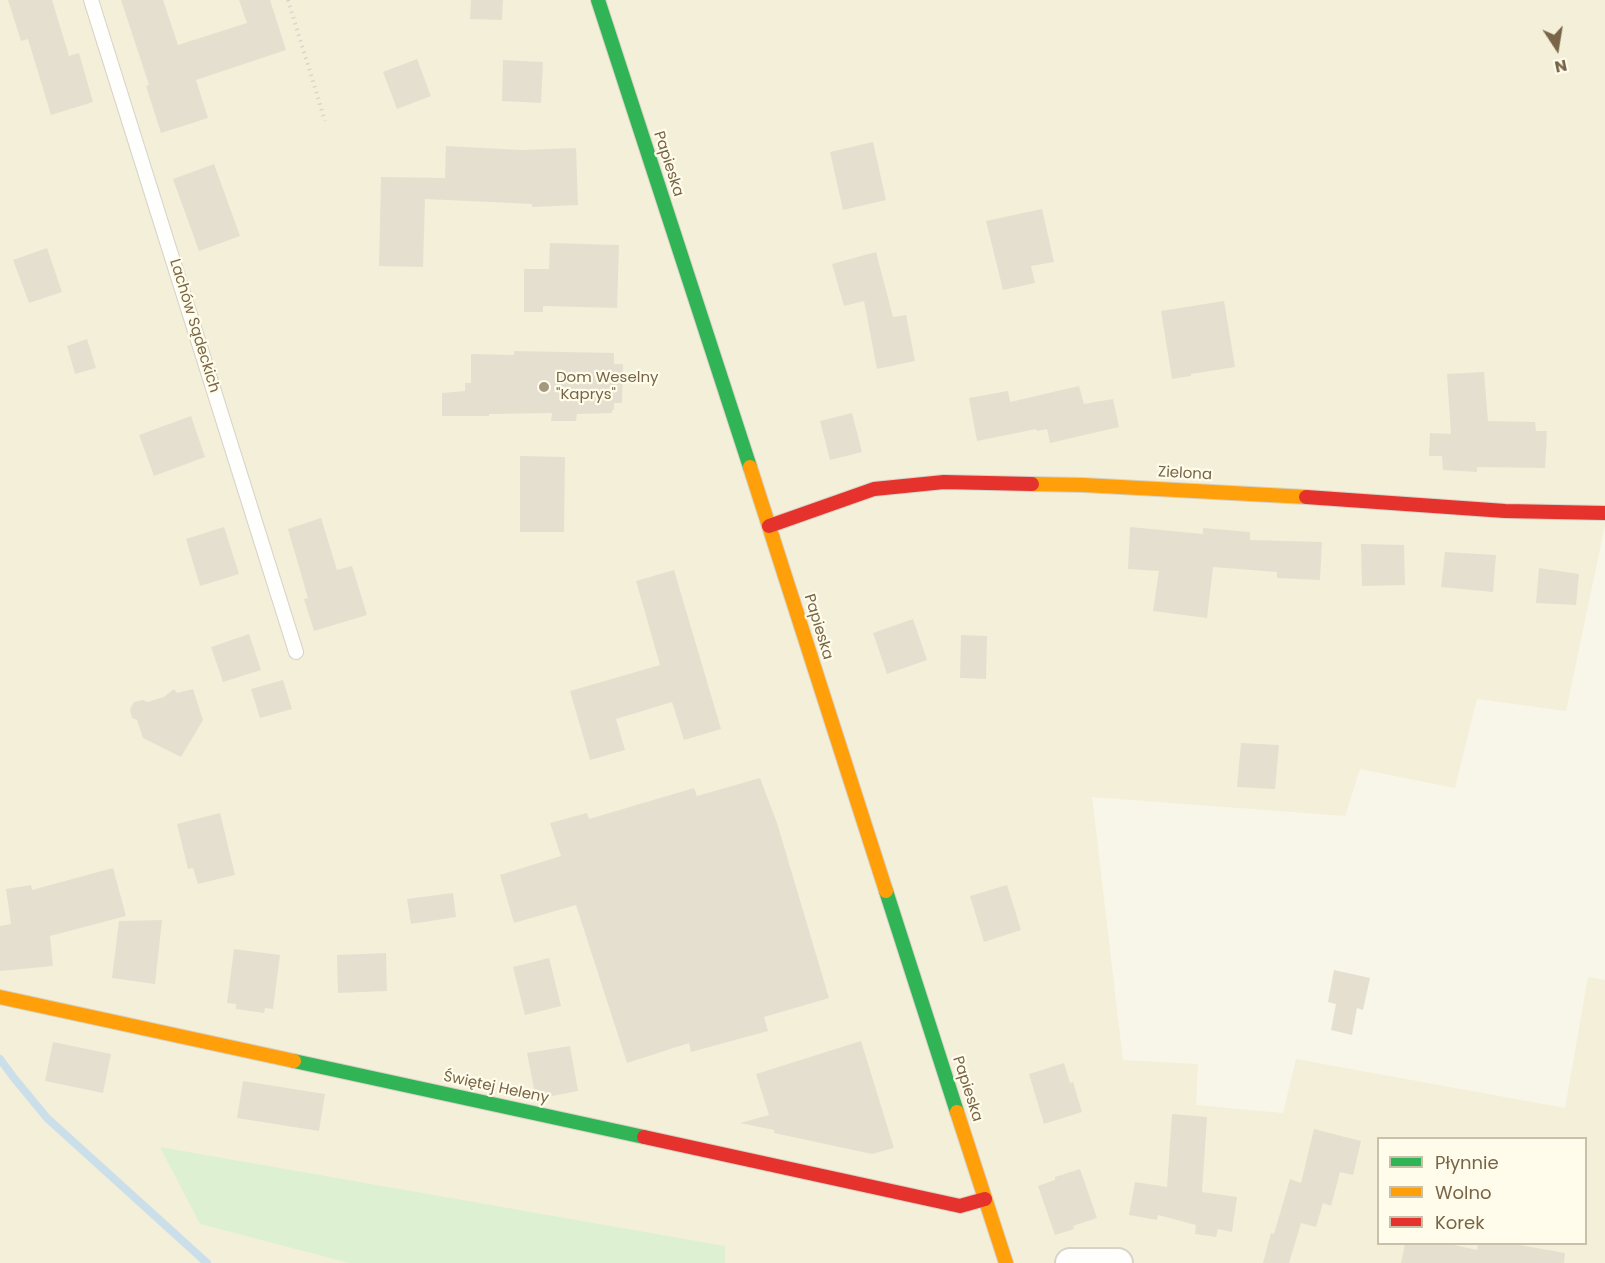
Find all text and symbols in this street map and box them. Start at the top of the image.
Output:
north arrow [1527,18,1587,78]
text: N [1553,54,1569,79]
street label: Papieska [649,129,687,199]
street label: Lachów Sądeckich [165,257,223,395]
place label: Dom Weselny "Kaprys" [556,369,658,404]
marker: Dom Weselny "Kaprys" [537,380,551,394]
street label: Zielona [1157,464,1213,484]
street label: Papieska [800,592,836,662]
street label: Papieska [948,1054,986,1124]
street label: Świętej Heleny [442,1068,550,1108]
legend [1377,1137,1587,1245]
text: Płynnie [1435,1150,1499,1175]
text: Wolno [1435,1180,1492,1205]
text: Korek [1435,1210,1484,1235]

